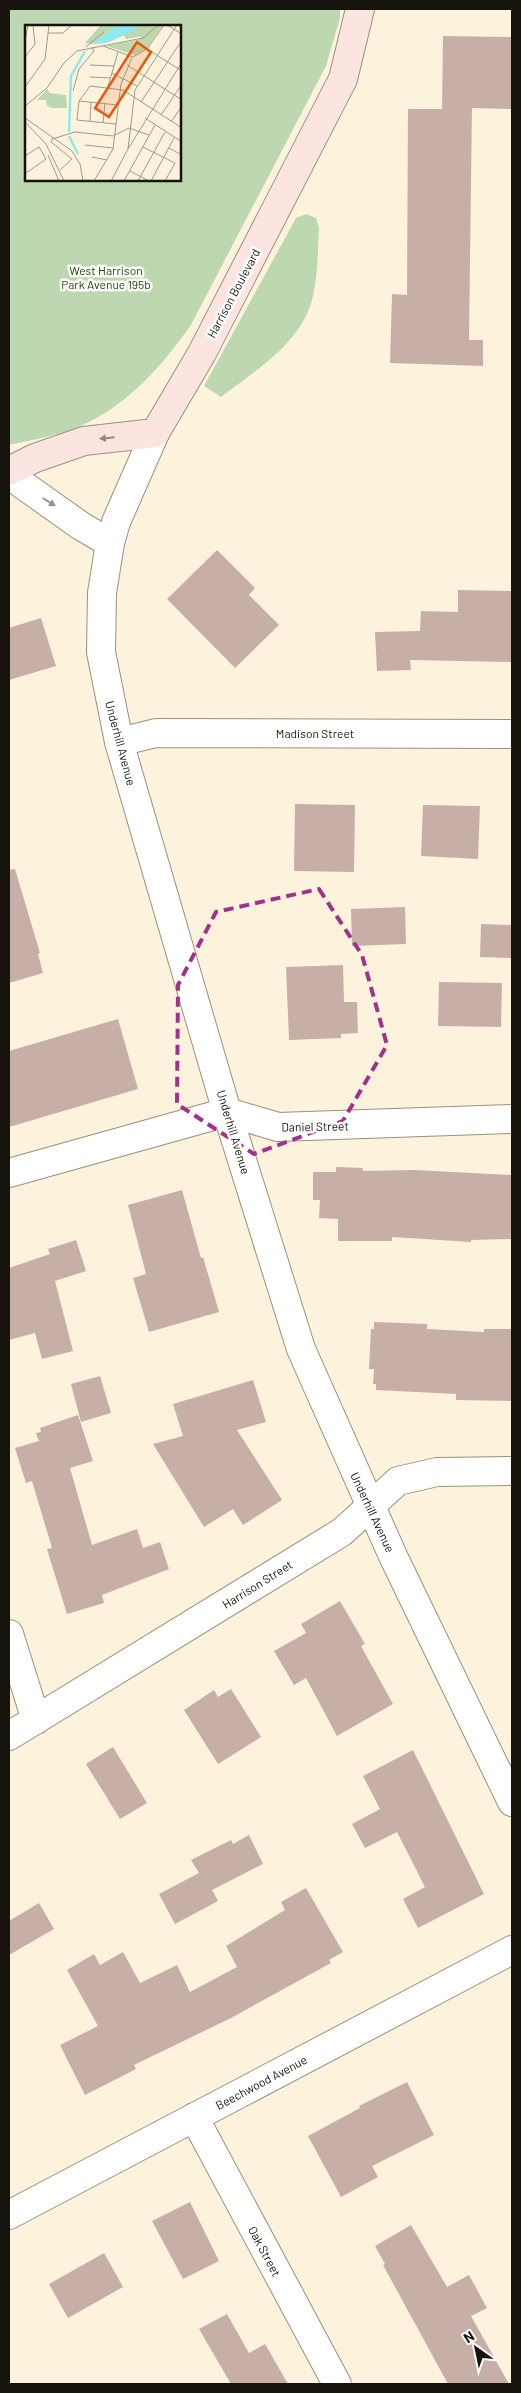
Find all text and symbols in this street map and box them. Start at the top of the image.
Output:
inset map [25,25,181,181]
street label: Harrison Boulevard [204,246,262,340]
park label: West Harrison Park Avenue 195b [61,263,151,291]
one-way arrow [99,434,115,442]
one-way arrow [42,498,55,507]
street label: Underhill Avenue [103,699,139,787]
street label: Madison Street [276,726,354,740]
street label: Underhill Avenue [215,1088,253,1176]
street label: Daniel Street [281,1118,349,1134]
street label: Underhill Avenue [348,1470,398,1554]
street label: Harrison Street [219,1557,295,1611]
street label: Beechwood Avenue [213,2052,309,2112]
street label: Oak Street [246,2224,284,2278]
north arrow [451,2323,501,2373]
text: N [460,2327,477,2346]

